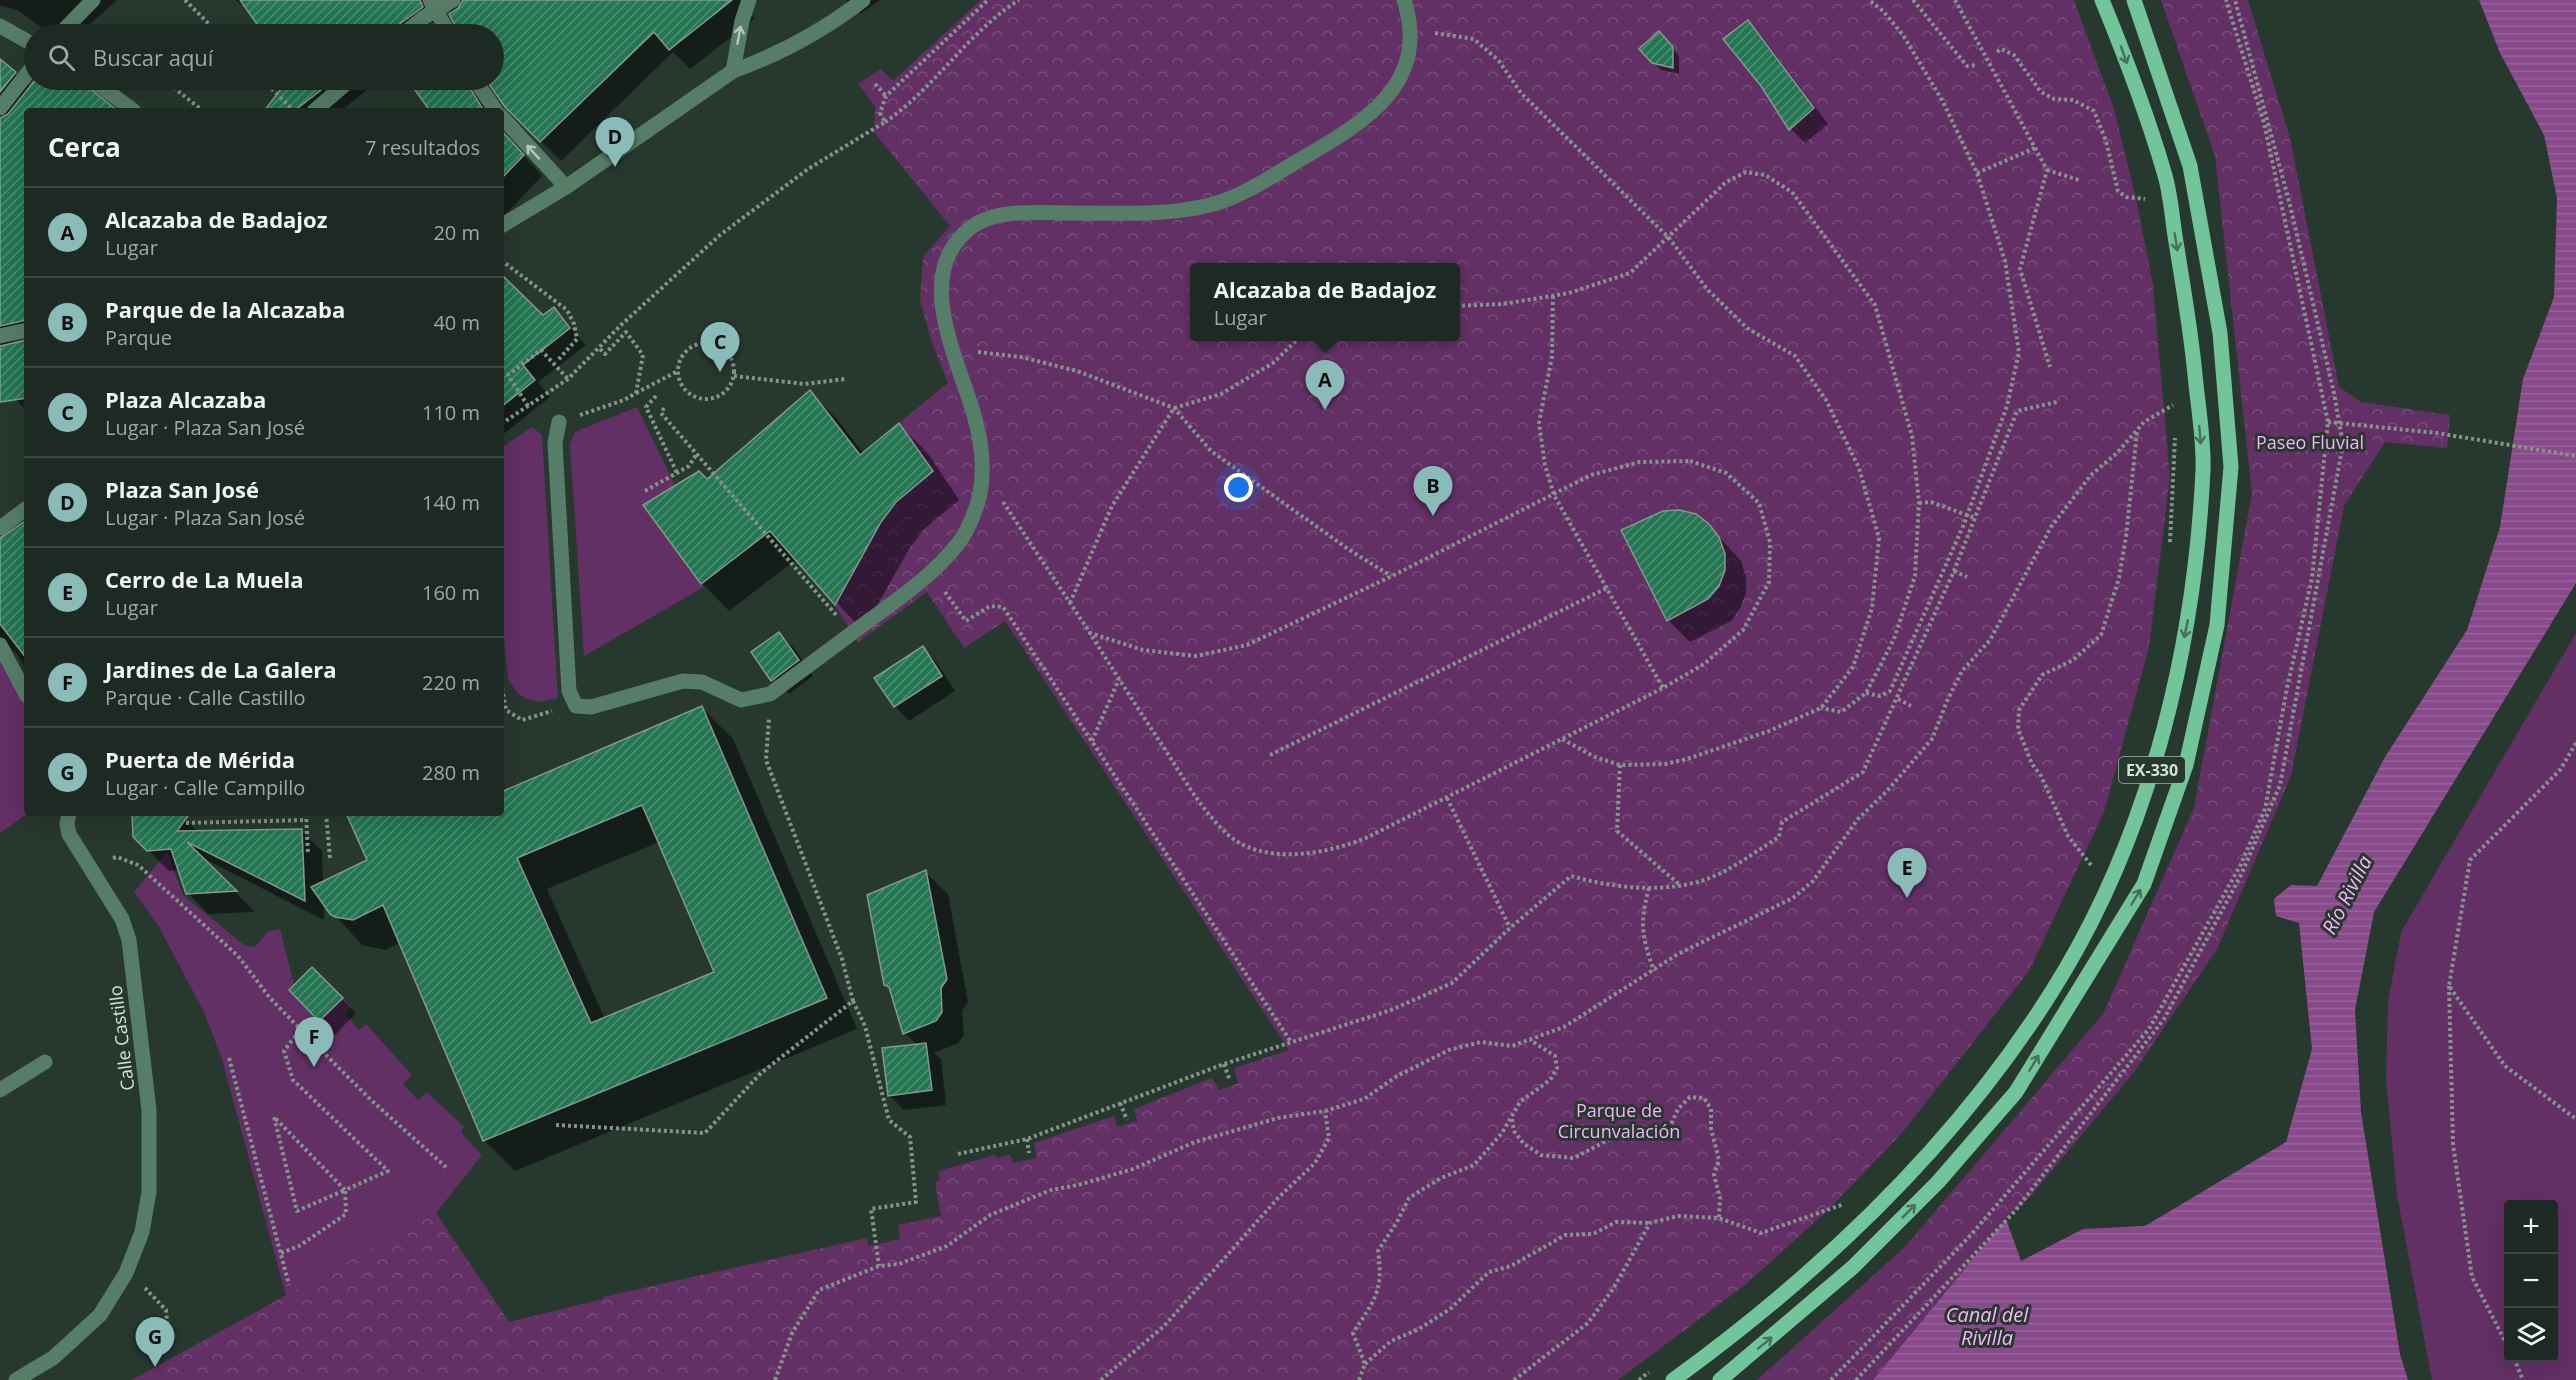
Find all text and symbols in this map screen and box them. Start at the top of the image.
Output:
search box [24,24,504,90]
one-way arrow [734,26,745,45]
icon: search [45,41,78,74]
text: Buscar aquí [93,42,213,72]
one-way arrow [2119,45,2130,63]
pin: D [596,118,634,167]
text: Cerca [48,129,121,165]
text: 7 resultados [365,134,480,161]
one-way arrow [526,144,541,159]
text: Alcazaba de Badajoz [105,204,327,234]
text: A [61,219,74,246]
text: 20 m [433,219,480,246]
one-way arrow [2171,231,2182,251]
text: Lugar [105,234,158,261]
popup [1190,263,1460,341]
text: Alcazaba de Badajoz [1214,274,1436,304]
text: Parque de la Alcazaba [105,294,345,324]
text: Lugar [1214,304,1267,331]
text: B [61,309,74,336]
text: 40 m [433,309,480,336]
pin: C [700,322,740,372]
text: Parque [105,324,172,351]
pin: A [1306,360,1344,410]
text: Plaza Alcazaba [105,384,266,414]
text: C [61,399,74,426]
text: 110 m [422,399,480,426]
text: Lugar · Plaza San José [105,414,305,441]
one-way arrow [2195,425,2206,445]
park label: Paseo Fluvial [2256,430,2364,454]
pin: B [1414,466,1452,516]
your location [1224,473,1253,502]
text: Plaza San José [105,474,259,504]
text: D [60,489,75,516]
text: 140 m [422,489,480,516]
text: Lugar · Plaza San José [105,504,305,531]
text: Cerro de La Muela [105,564,304,594]
text: E [62,579,73,606]
text: 160 m [422,579,480,606]
text: Lugar [105,594,158,621]
one-way arrow [2180,619,2191,638]
text: Jardines de La Galera [105,654,337,684]
text: F [62,669,73,696]
text: 220 m [422,669,480,696]
text: Parque · Calle Castillo [105,684,305,711]
text: Puerta de Mérida [105,744,295,774]
road number: EX-330 [2119,757,2185,783]
text: G [60,759,75,786]
text: 280 m [422,759,480,786]
text: Lugar · Calle Campillo [105,774,305,801]
pin: E [1888,848,1926,898]
water label: Río Rivilla [2315,851,2378,939]
one-way arrow [2131,889,2143,906]
street label: Calle Castillo [103,984,139,1092]
pin: F [294,1018,334,1067]
one-way arrow [2029,1055,2041,1072]
park label: Parque de Circunvalación [1558,1098,1680,1143]
map controls [2504,1200,2558,1362]
button: + [2504,1200,2558,1254]
one-way arrow [1901,1204,1916,1219]
button: − [2504,1254,2558,1308]
water label: Canal del Rivilla [1946,1301,2029,1351]
button: layers [2504,1308,2558,1362]
pin: G [136,1318,174,1367]
one-way arrow [1757,1336,1772,1350]

